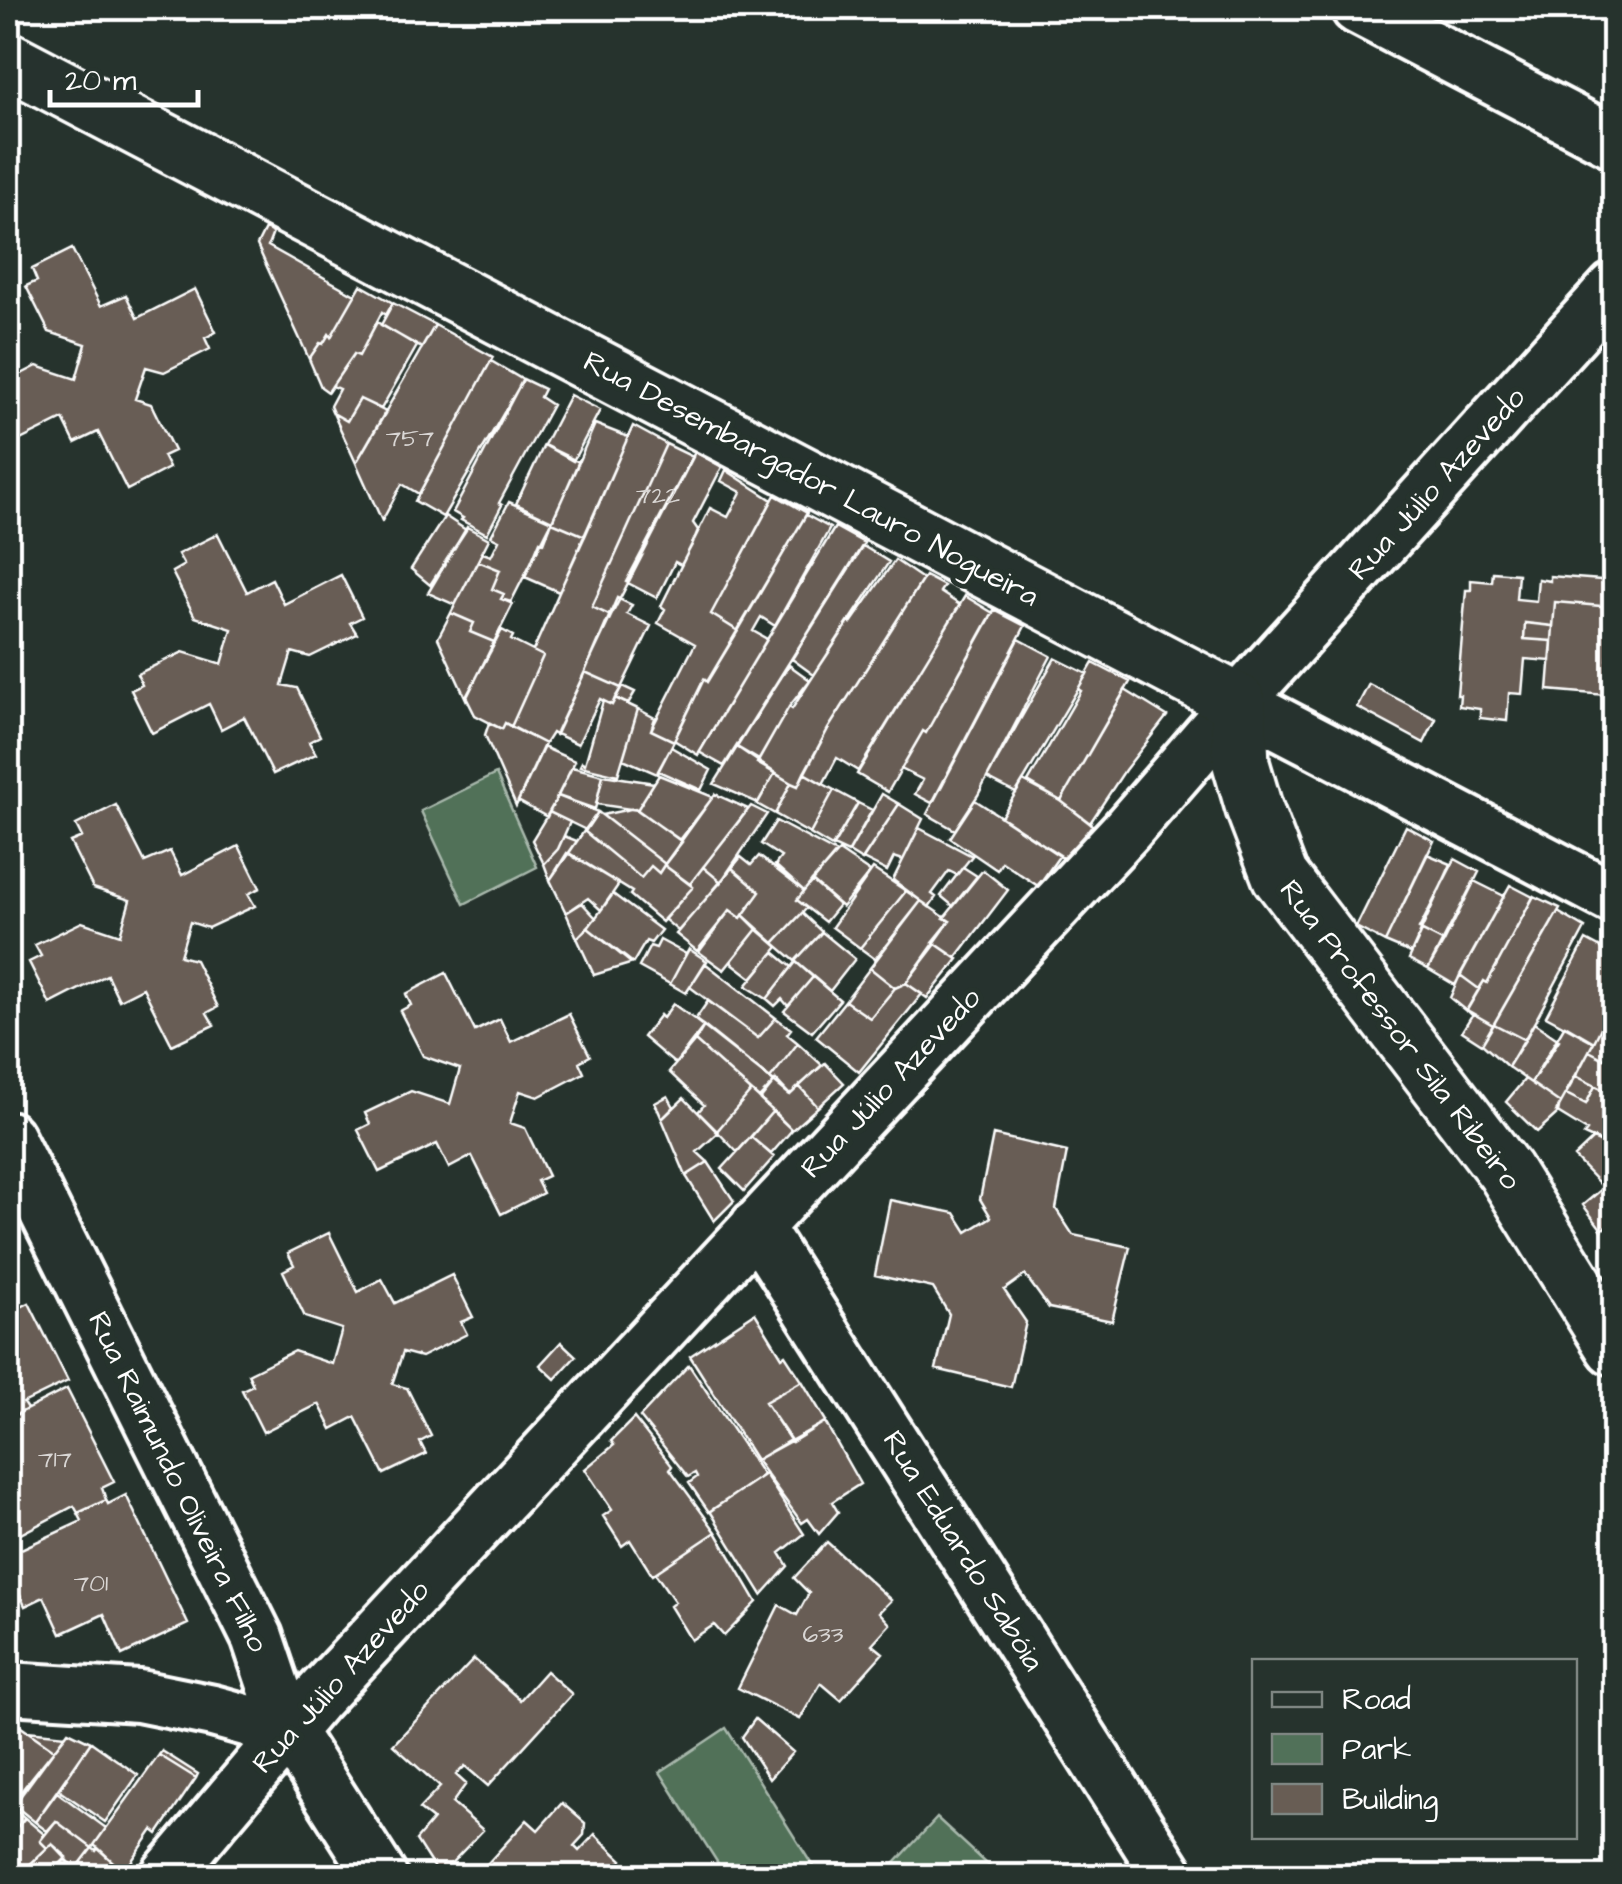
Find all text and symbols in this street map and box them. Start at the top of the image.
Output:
scale bar [50,45,198,107]
text: 20 m [65,60,137,102]
street label: Rua Desembargador Lauro Nogueira [575,341,1046,618]
street label: Rua Júlio Azevedo [1339,378,1535,590]
house number: 757 [386,421,434,456]
house number: 722 [636,478,680,513]
street label: Rua Professor Sila Ribeiro [1269,871,1531,1199]
street label: Rua Júlio Azevedo [791,978,991,1188]
street label: Rua Raimundo Oliveira Filho [77,1305,279,1659]
street label: Rua Eduardo Sabóia [872,1423,1054,1679]
house number: 717 [38,1442,72,1477]
house number: 701 [74,1566,108,1601]
street label: Rua Júlio Azevedo [243,1571,439,1783]
house number: 633 [802,1617,844,1652]
legend [1252,1659,1577,1839]
text: Road [1342,1679,1411,1721]
text: Park [1342,1729,1411,1771]
text: Building [1342,1779,1438,1822]

